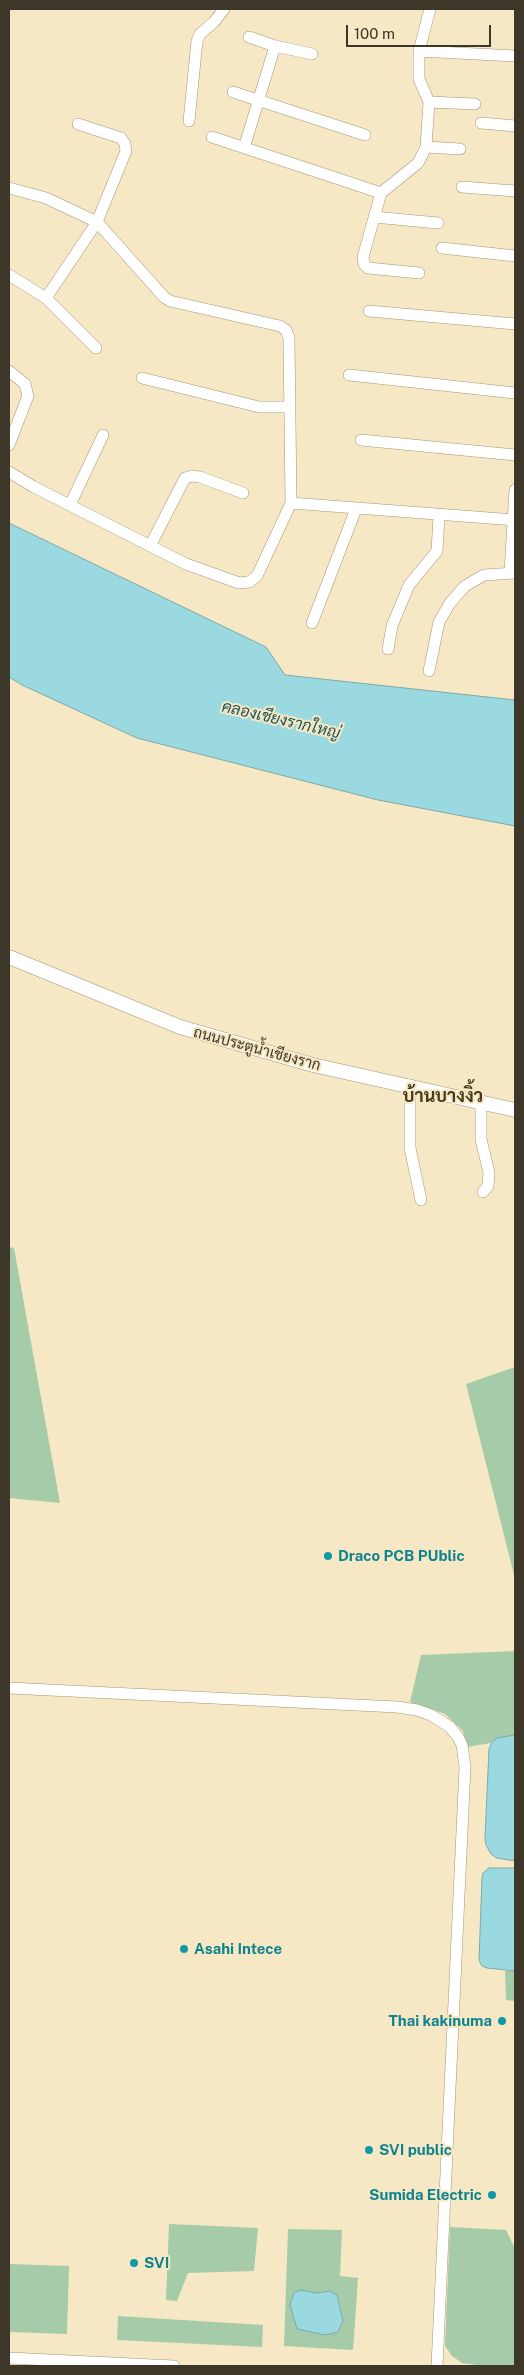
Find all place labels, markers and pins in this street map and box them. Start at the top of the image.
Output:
place label: Draco PCB PUblic [338,1547,465,1565]
marker: Draco PCB PUblic [322,1550,334,1562]
place label: Asahi Intece [194,1940,282,1958]
marker: Asahi Intece [178,1943,190,1955]
place label: Thai kakinuma [389,2012,492,2030]
marker: Thai kakinuma [496,2015,508,2027]
place label: SVI public [379,2141,452,2159]
marker: SVI public [363,2144,375,2156]
place label: Sumida Electric [369,2186,482,2204]
marker: Sumida Electric [486,2189,498,2201]
place label: SVI [144,2254,169,2272]
marker: SVI [128,2257,140,2269]

